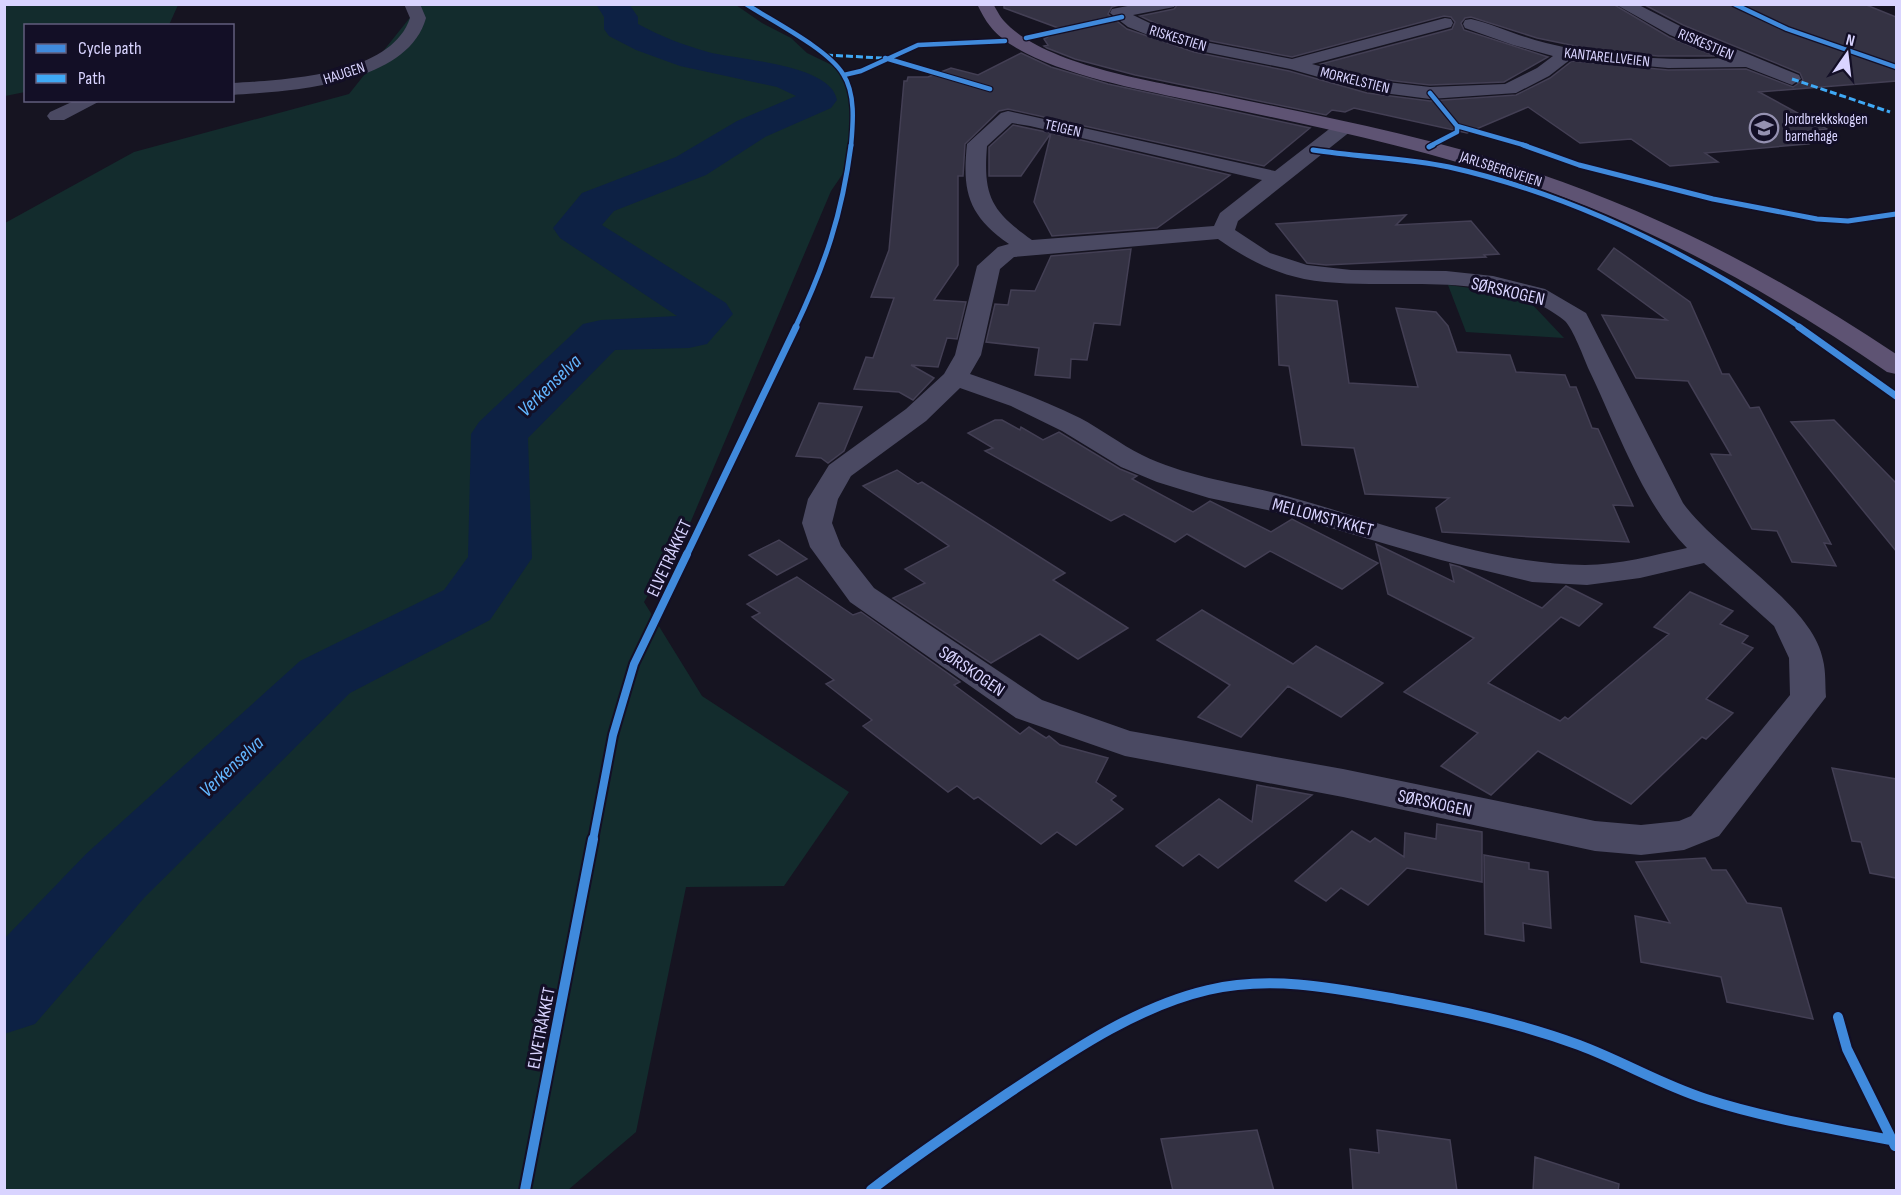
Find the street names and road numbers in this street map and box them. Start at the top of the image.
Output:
street label: RISKESTIEN [1147,21,1209,56]
street label: RISKESTIEN [1675,24,1736,65]
street label: KANTARELLVEIEN [1563,44,1651,71]
street label: HAUGEN [321,58,367,89]
street label: MORKELSTIEN [1318,63,1392,98]
street label: TEIGEN [1043,115,1083,142]
street label: JARLSBERGVEIEN [1456,147,1544,192]
street label: SØRSKOGEN [1469,273,1547,310]
street label: MELLOMSTYKKET [1270,494,1376,541]
street label: ELVETRÅKKET [642,516,696,600]
street label: SØRSKOGEN [935,642,1009,701]
street label: SØRSKOGEN [1396,785,1474,822]
street label: ELVETRÅKKET [523,986,560,1071]

